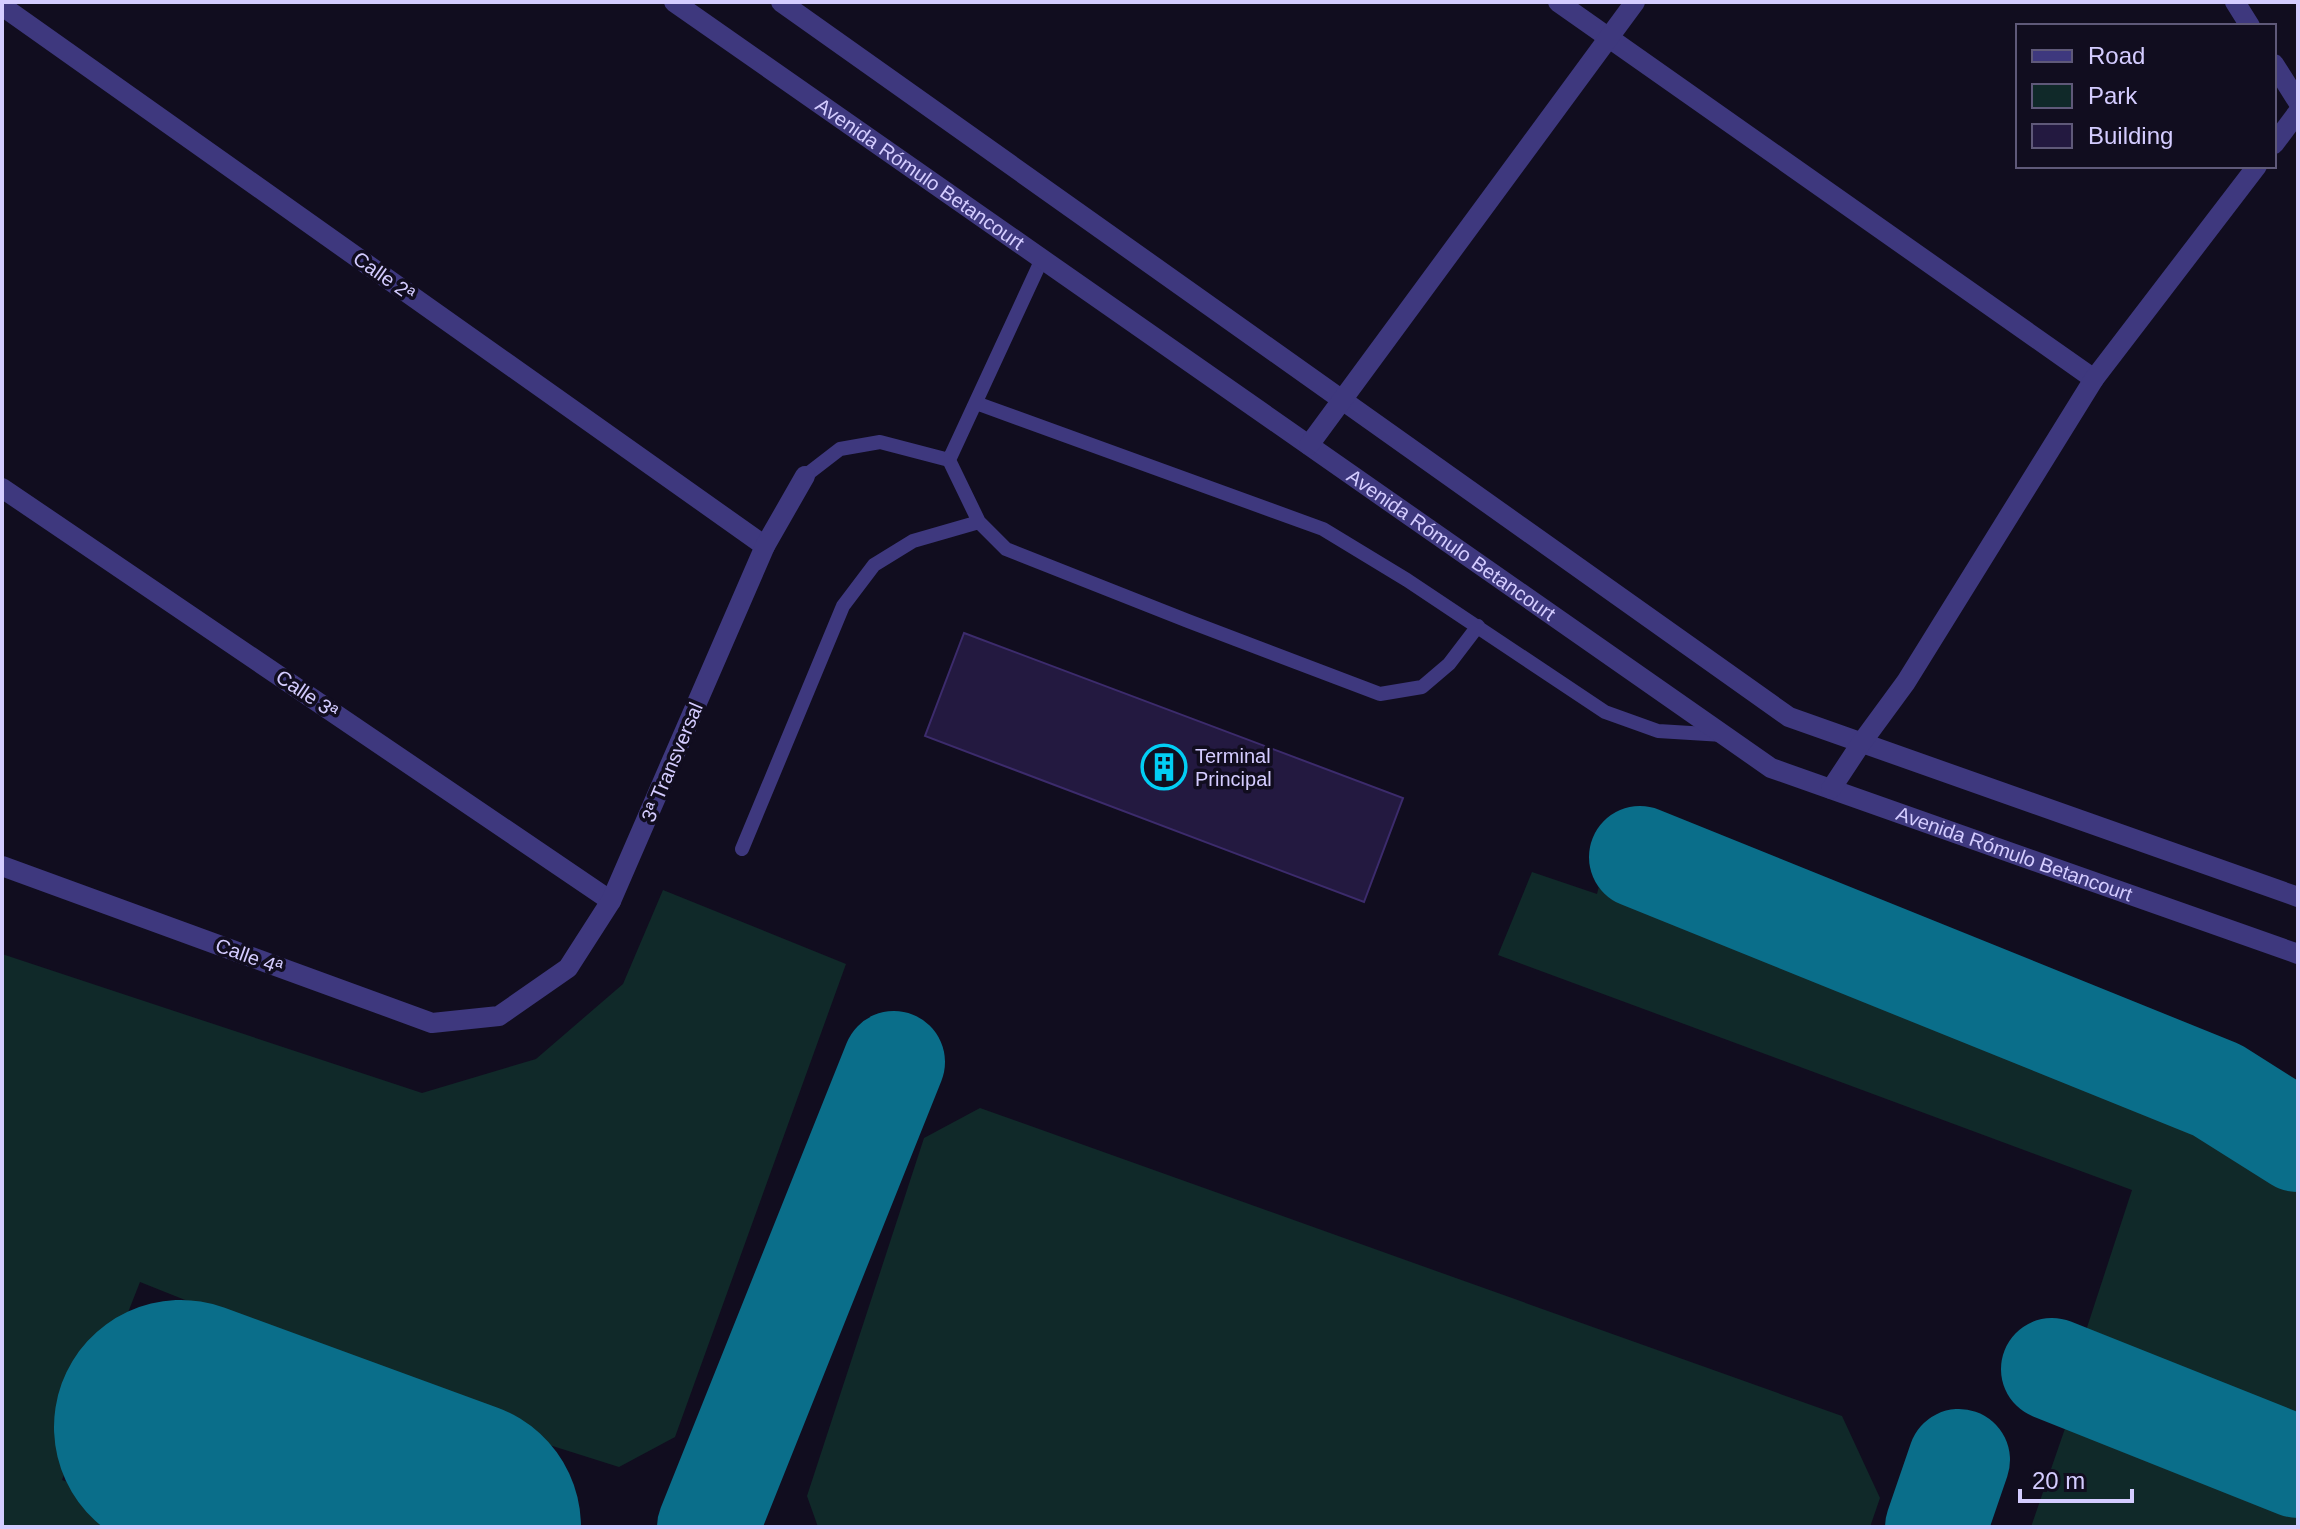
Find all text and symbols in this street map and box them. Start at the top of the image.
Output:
legend [2016,24,2276,168]
text: Road [2088,42,2145,69]
text: Park [2088,82,2138,109]
street label: Avenida Rómulo Betancourt [812,94,1029,254]
text: Building [2088,122,2173,149]
street label: Calle 2ª [349,247,419,305]
street label: Avenida Rómulo Betancourt [1343,465,1560,625]
street label: Calle 3ª [272,665,343,723]
street label: 3ª Transversal [637,699,707,825]
building icon: Terminal Principal [1140,743,1188,791]
place label: Terminal Principal [1195,745,1272,790]
street label: Avenida Rómulo Betancourt [1893,802,2136,906]
street label: Calle 4ª [213,934,286,978]
scale bar [2020,1453,2132,1503]
text: 20 m [2032,1467,2085,1494]

